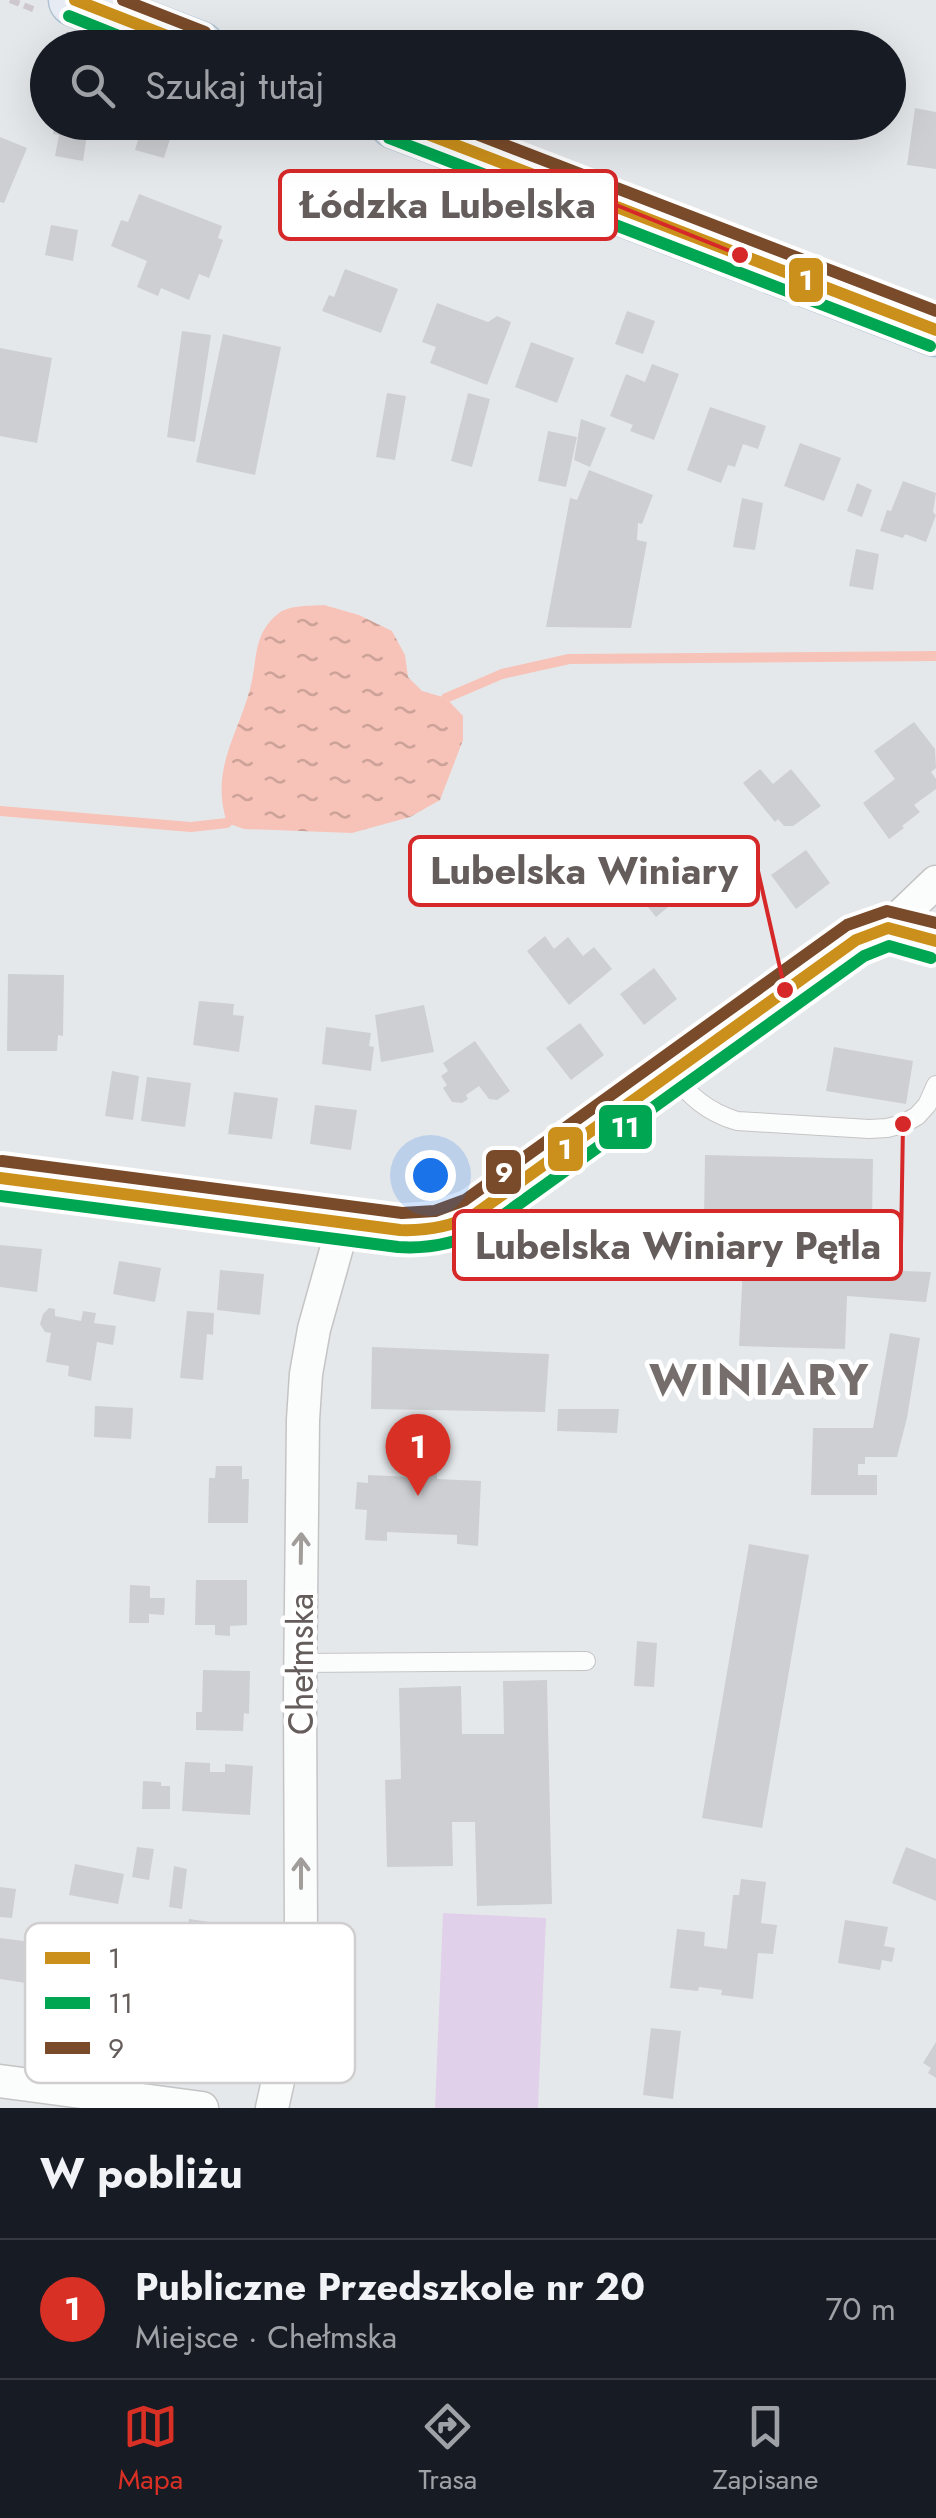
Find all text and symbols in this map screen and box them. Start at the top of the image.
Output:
search box [30,30,906,140]
icon: search [65,58,120,113]
text: Szukaj tutaj [145,58,325,113]
callout: Łódzka Lubelska [280,171,616,239]
text: Łódzka Lubelska [298,177,596,232]
line badge: 1 [787,256,825,304]
text: 1 [799,260,813,301]
callout: Lubelska Winiary [410,837,758,905]
text: Lubelska Winiary [430,843,739,898]
line badge: 11 [597,1103,654,1151]
text: 11 [611,1107,639,1148]
line badge: 1 [546,1125,585,1173]
text: 1 [558,1129,572,1170]
line badge: 9 [484,1148,523,1196]
your location [405,1150,456,1201]
text: 9 [495,1152,513,1193]
callout: Lubelska Winiary Pętla [454,1211,901,1279]
text: Lubelska Winiary Pętla [475,1218,881,1273]
district label: WINIARY [649,1347,871,1412]
pin: 1 [386,1414,450,1496]
one-way arrow [292,1533,311,1565]
street label: Chełmska [276,1593,326,1735]
one-way arrow [292,1858,310,1890]
legend [25,1923,355,2083]
text: 1 [108,1938,121,1979]
text: 11 [108,1983,133,2024]
text: 9 [108,2028,124,2069]
text: W pobliżu [40,2143,243,2204]
text: Publiczne Przedszkole nr 20 [135,2259,645,2314]
text: 1 [64,2286,81,2332]
text: 70 m [825,2286,896,2332]
text: Miejsce · Chełmska [135,2314,397,2360]
tab: Mapa [118,2399,183,2500]
tab: Trasa [419,2399,477,2500]
tab: Zapisane [712,2399,818,2500]

